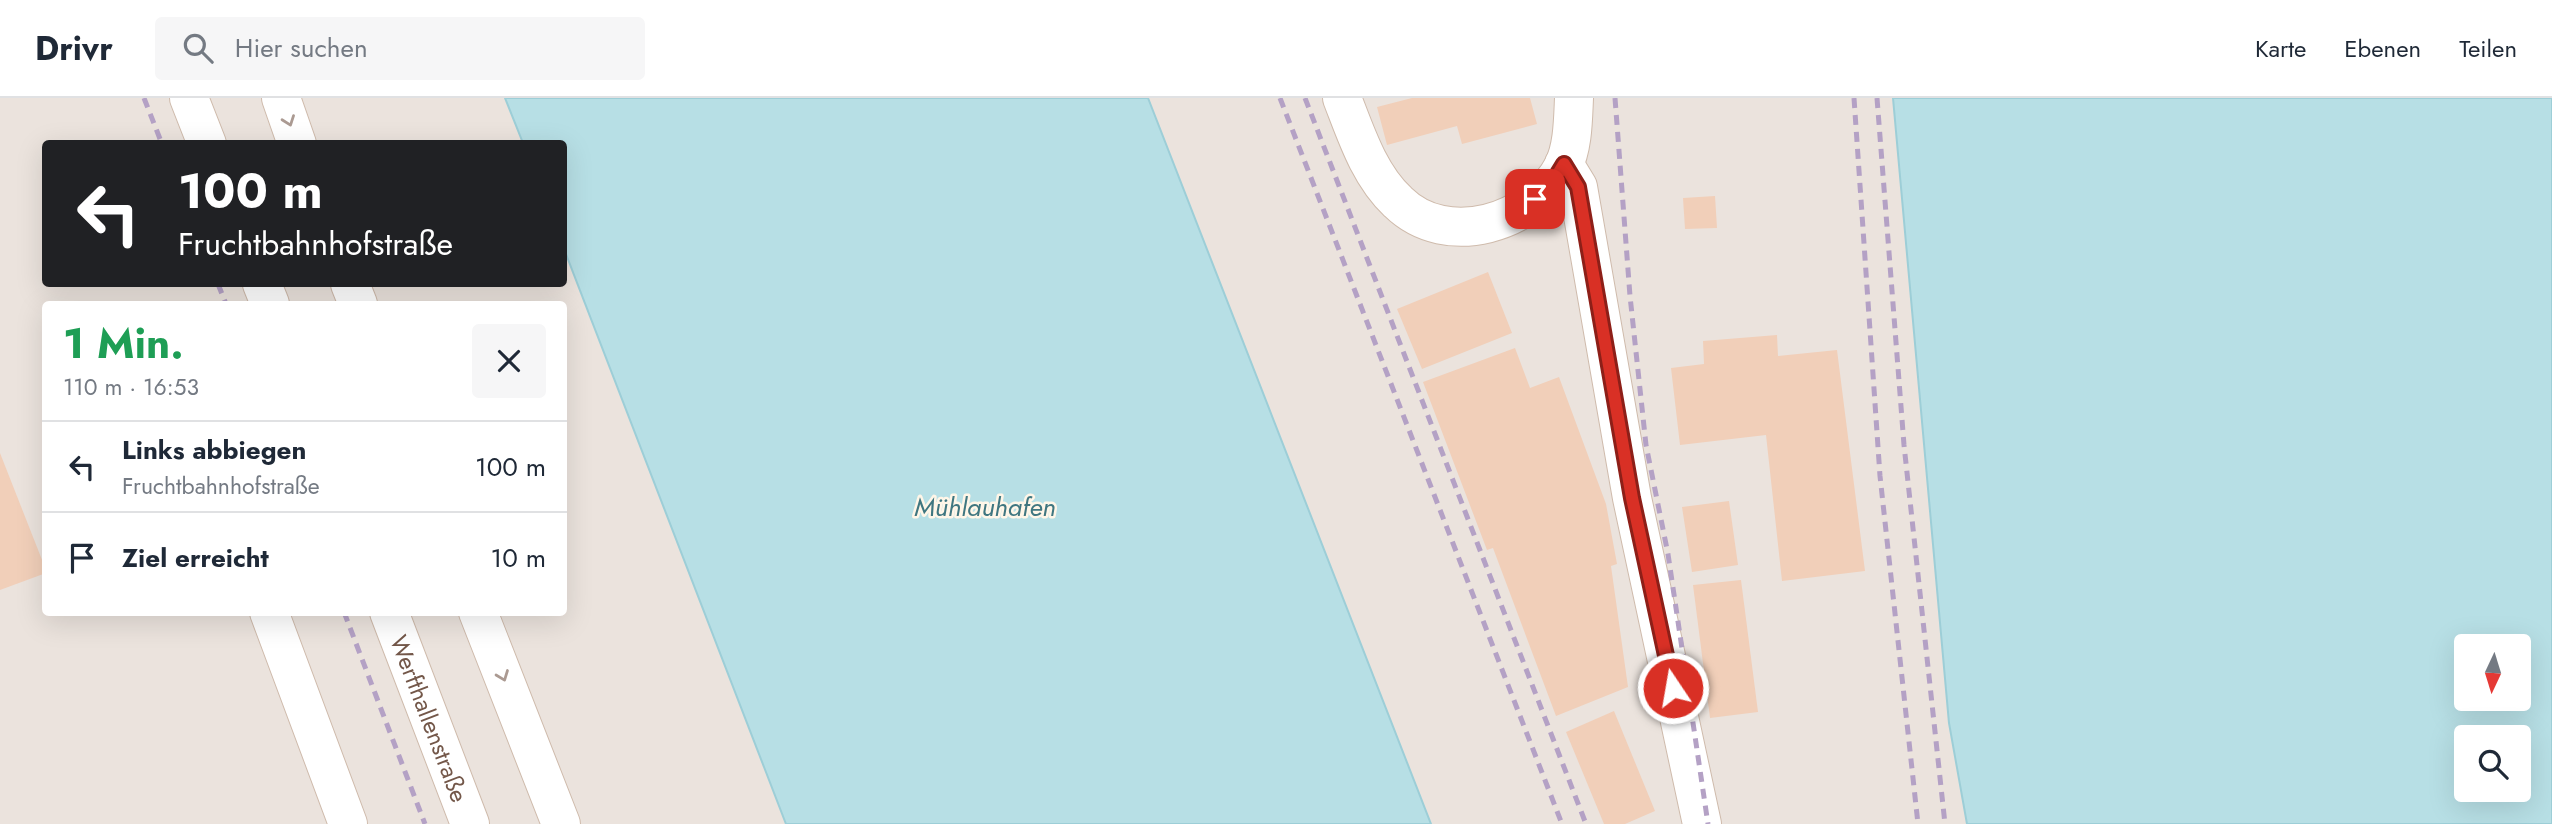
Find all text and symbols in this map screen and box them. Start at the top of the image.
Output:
search box [155,17,645,80]
text: Drivr [35,25,113,72]
icon: search [179,29,217,67]
text: Hier suchen [235,29,368,67]
text: Karte [2255,31,2306,66]
text: Ebenen [2344,31,2421,66]
text: Teilen [2459,31,2517,66]
one-way arrow [281,114,295,126]
text: 100 m [178,156,323,226]
icon: left [63,168,154,259]
pin [1505,169,1565,229]
icon: arrive [1516,180,1554,218]
text: Fruchtbahnhofstraße [178,221,453,267]
text: 1 Min. [63,313,184,374]
button: close [472,324,546,398]
text: 110 m · 16:53 [63,370,199,404]
text: Links abbiegen [122,431,306,469]
icon: left [63,448,101,486]
text: 100 m [475,448,546,486]
text: Fruchtbahnhofstraße [122,469,320,503]
water label: Mühlauhafen [914,488,1056,526]
icon: arrive [63,539,101,577]
text: Ziel erreicht [122,539,269,577]
text: 10 m [491,539,546,577]
street label: Werfthallenstraße [382,630,478,807]
north arrow [2454,634,2530,710]
map controls [2454,634,2531,802]
position arrow [1636,651,1710,725]
one-way arrow [494,669,508,681]
button: search [2454,725,2531,802]

